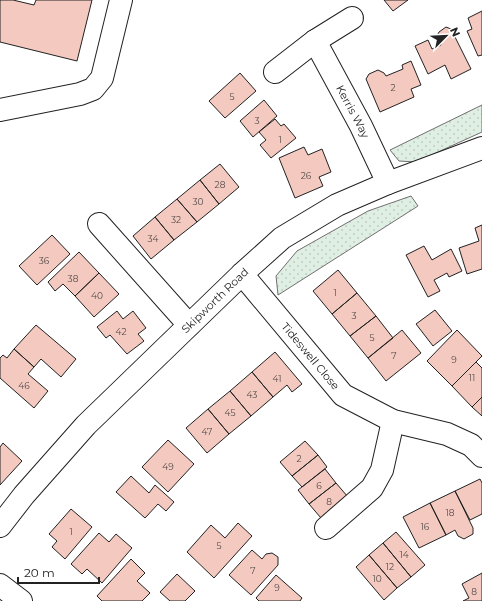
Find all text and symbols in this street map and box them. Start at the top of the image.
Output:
north arrow [426,16,466,56]
text: N [447,25,463,39]
house number: 2 [390,82,396,93]
street label: Kerris Way [333,83,373,140]
house number: 5 [229,91,235,102]
house number: 3 [254,115,260,126]
house number: 1 [278,134,282,145]
house number: 26 [301,170,312,181]
house number: 28 [215,179,226,190]
house number: 30 [192,196,204,207]
house number: 32 [171,214,181,225]
house number: 34 [147,233,159,244]
house number: 36 [39,255,50,266]
street label: Skipworth Road [178,265,251,336]
house number: 38 [68,273,79,284]
house number: 1 [333,287,337,298]
house number: 40 [91,290,103,301]
house number: 3 [351,310,357,321]
street label: Tideswell Close [278,320,343,393]
house number: 42 [115,326,127,337]
house number: 5 [369,332,375,343]
house number: 7 [391,350,397,361]
house number: 9 [451,354,457,365]
house number: 11 [469,372,475,383]
house number: 41 [273,373,281,384]
house number: 46 [18,380,30,391]
house number: 43 [247,389,257,400]
house number: 45 [224,407,236,418]
house number: 47 [202,426,212,437]
house number: 2 [296,453,302,464]
house number: 49 [162,461,174,472]
house number: 6 [316,480,322,491]
house number: 8 [326,496,332,507]
house number: 18 [446,507,455,518]
house number: 16 [421,521,430,532]
house number: 1 [69,526,73,537]
house number: 5 [216,540,222,551]
house number: 14 [399,549,409,560]
scale bar [18,559,99,585]
house number: 12 [386,561,394,572]
text: 20 m [24,565,55,580]
house number: 7 [250,565,256,576]
house number: 10 [372,573,382,584]
house number: 9 [274,582,280,593]
house number: 8 [471,586,477,597]

